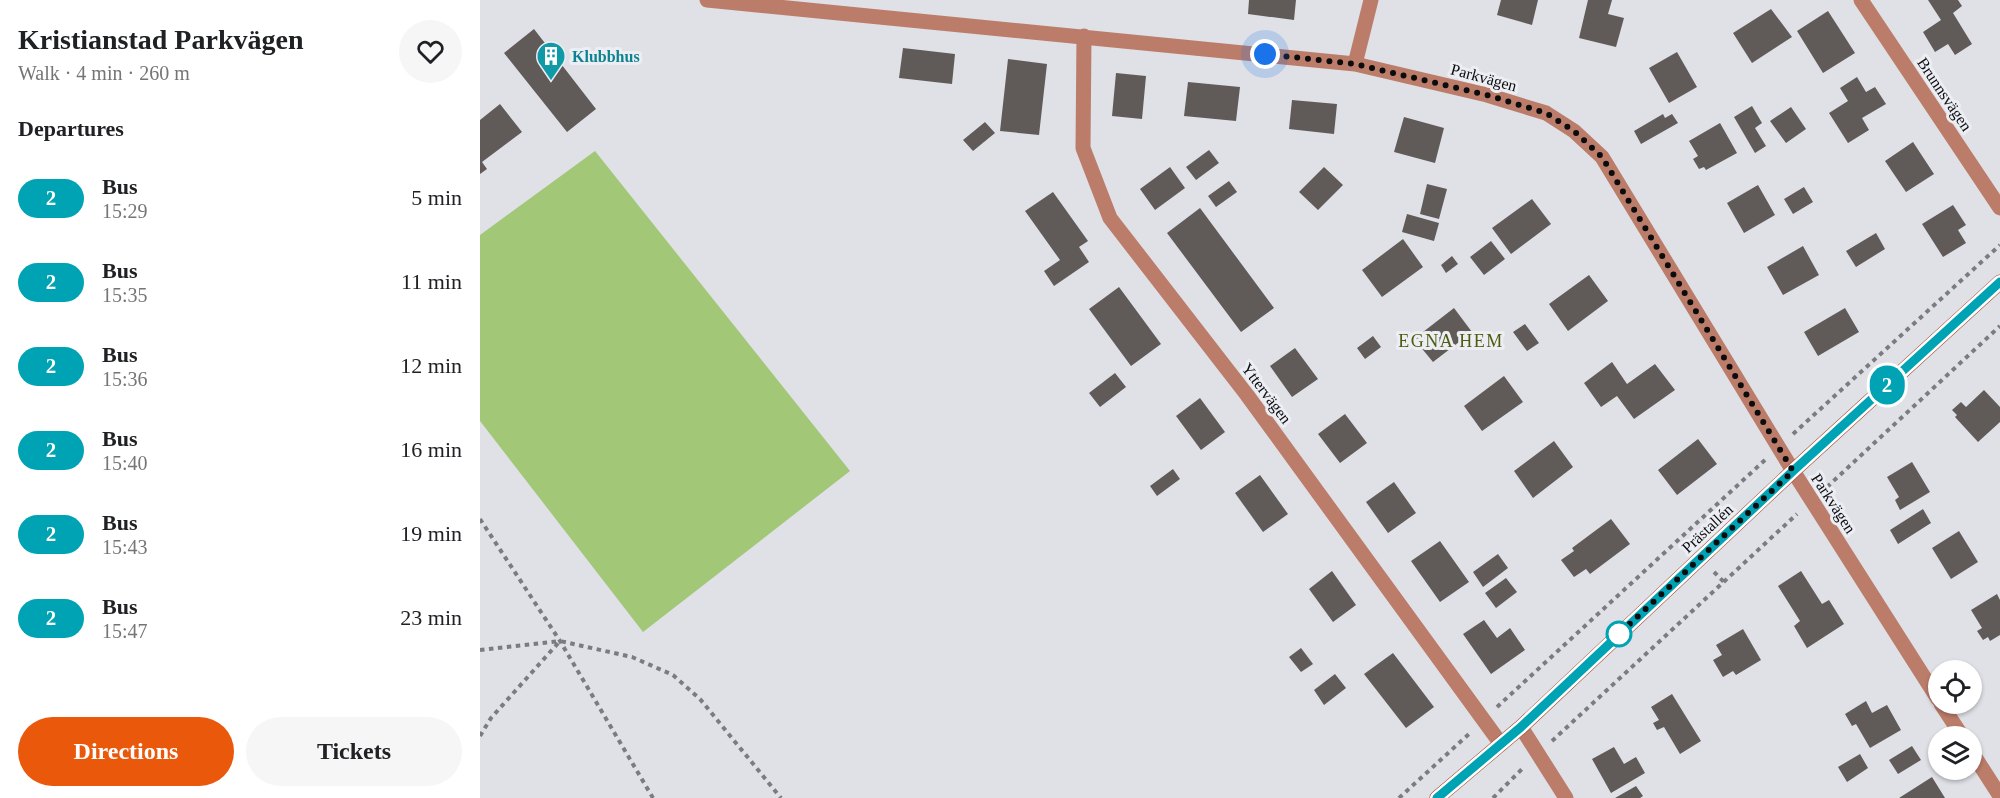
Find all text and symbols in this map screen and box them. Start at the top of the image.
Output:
button: heart [399,20,462,83]
text: Kristianstad Parkvägen [18,24,303,55]
your location [1250,39,1280,69]
building icon: Klubbhus [535,40,567,82]
place label: Klubbhus [572,48,640,65]
street label: Brunnsvägen [1913,55,1975,135]
street label: Parkvägen [1449,61,1519,95]
text: Walk · 4 min · 260 m [18,62,190,84]
text: Departures [18,116,124,141]
text: Bus [102,174,137,199]
text: 5 min [411,185,462,210]
text: 2 [46,186,56,210]
text: 15:29 [102,200,148,222]
text: Bus [102,258,137,283]
text: 11 min [401,269,462,294]
text: 2 [46,270,56,294]
text: 15:35 [102,284,148,306]
district label: EGNA HEM [1398,331,1504,351]
text: Bus [102,342,137,367]
text: 12 min [400,353,462,378]
text: 2 [46,354,56,378]
street label: Yttervägen [1238,360,1295,427]
line badge: 2 [1868,366,1906,404]
text: 15:36 [102,368,148,390]
text: 2 [1882,373,1892,397]
text: Bus [102,426,137,451]
text: 16 min [400,437,462,462]
text: 2 [46,438,56,462]
text: 15:40 [102,452,148,474]
street label: Parkvägen [1807,470,1859,537]
street label: Prästallén [1678,501,1736,556]
text: Bus [102,510,137,535]
text: 19 min [400,521,462,546]
text: 2 [46,522,56,546]
text: 15:43 [102,536,148,558]
text: Bus [102,594,137,619]
text: 23 min [400,605,462,630]
text: 2 [46,606,56,630]
text: 15:47 [102,620,148,642]
unlabelled marker [1606,621,1632,647]
map controls [1928,660,1982,780]
button: locate [1928,660,1982,714]
button: Directions [18,717,234,786]
button: Tickets [246,717,462,786]
button: layers [1928,726,1982,780]

